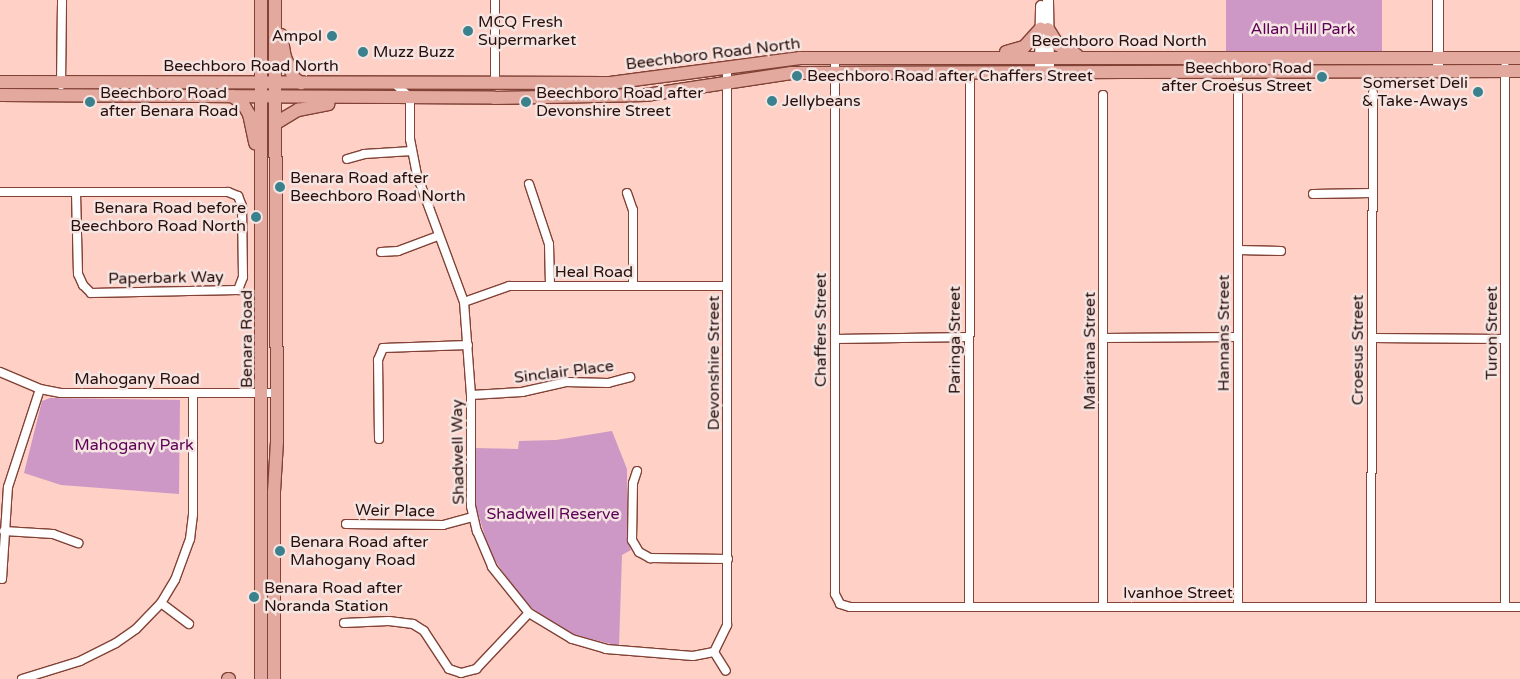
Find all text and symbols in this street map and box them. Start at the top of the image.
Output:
place label: MCQ Fresh Supermarket [478,12,576,50]
park label: Allan Hill Park [1251,19,1355,39]
marker: MCQ Fresh Supermarket [462,25,474,37]
place label: Ampol [272,26,322,46]
marker: Ampol [326,30,338,42]
street label: Beechboro Road North [1031,31,1207,51]
street label: Beechboro Road North [625,34,801,74]
place label: Muzz Buzz [373,42,455,62]
marker: Muzz Buzz [357,46,369,58]
street label: Beechboro Road North [163,56,339,76]
place label: Beechboro Road after Croesus Street [1161,58,1312,96]
place label: Beechboro Road after Chaffers Street [807,66,1093,86]
marker: Beechboro Road after Chaffers Street [791,70,803,82]
marker: Beechboro Road after Croesus Street [1316,71,1328,83]
place label: Somerset Deli & Take-Aways [1362,73,1468,111]
place label: Beechboro Road after Benara Road [100,83,238,121]
place label: Beechboro Road after Devonshire Street [536,83,703,121]
marker: Somerset Deli & Take-Aways [1472,86,1484,98]
place label: Jellybeans [782,91,861,111]
marker: Jellybeans [766,95,778,107]
marker: Beechboro Road after Benara Road [84,96,96,108]
marker: Beechboro Road after Devonshire Street [520,96,532,108]
place label: Benara Road after Beechboro Road North [290,168,466,206]
marker: Benara Road after Beechboro Road North [274,181,286,193]
place label: Benara Road before Beechboro Road North [70,198,246,236]
marker: Benara Road before Beechboro Road North [250,211,262,223]
street label: Heal Road [555,262,633,282]
street label: Paperbark Way [108,267,224,289]
street label: Chaffers Street [811,273,831,387]
street label: Hannans Street [1214,275,1234,391]
street label: Paringa Street [945,286,965,394]
street label: Turon Street [1482,286,1502,380]
street label: Benara Road [237,290,257,388]
street label: Maritana Street [1080,292,1100,410]
street label: Croesus Street [1348,295,1368,405]
street label: Devonshire Street [704,296,724,430]
street label: Sinclair Place [513,356,615,388]
street label: Mahogany Road [74,369,200,389]
street label: Shadwell Way [447,399,469,505]
park label: Mahogany Park [74,435,194,455]
street label: Weir Place [355,501,435,521]
park label: Shadwell Reserve [486,504,620,524]
place label: Benara Road after Mahogany Road [290,532,428,570]
marker: Benara Road after Mahogany Road [274,545,286,557]
place label: Benara Road after Noranda Station [264,578,402,616]
street label: Ivanhoe Street [1123,583,1233,603]
marker: Benara Road after Noranda Station [248,591,260,603]

